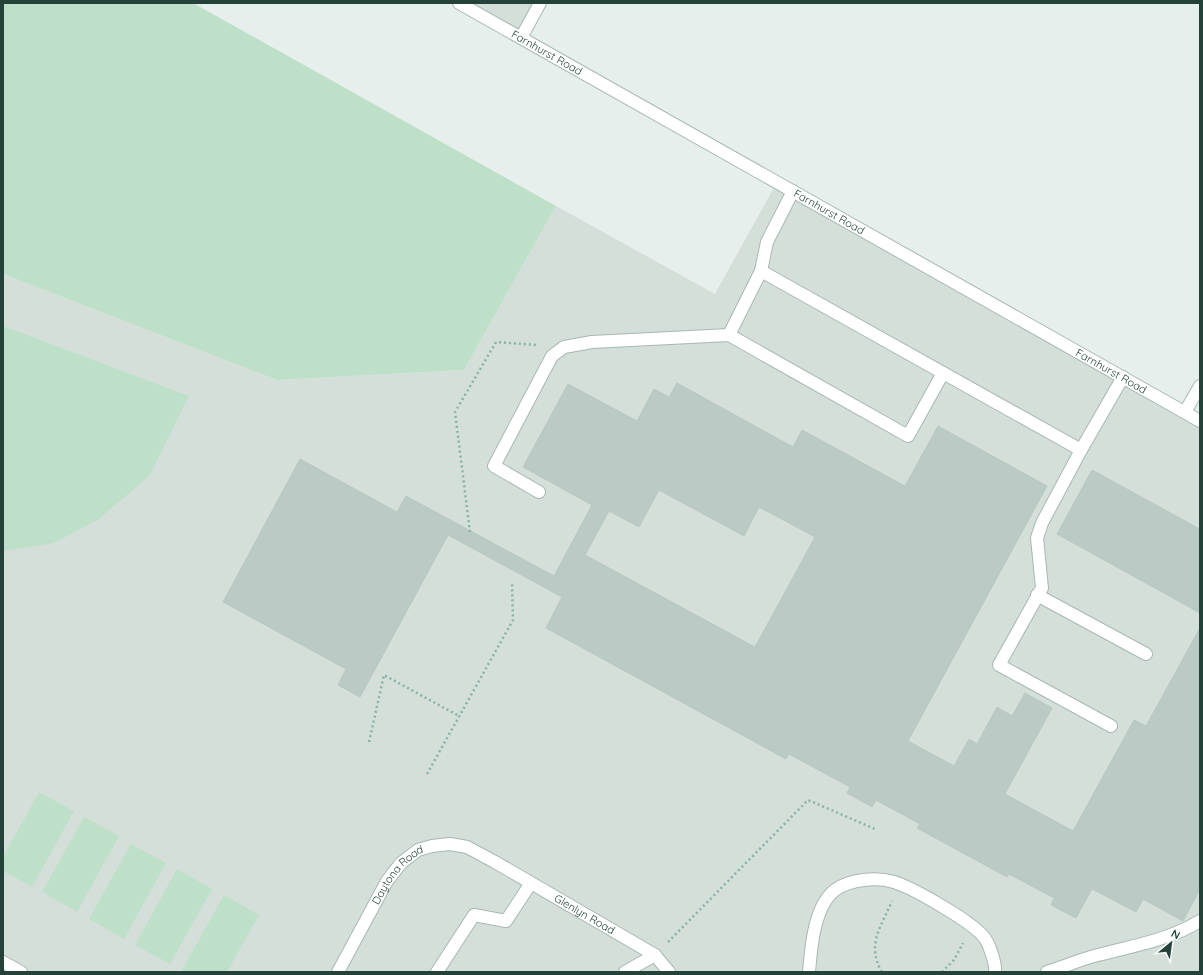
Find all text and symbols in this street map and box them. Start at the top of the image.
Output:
street label: Farnhurst Road [509,27,585,78]
street label: Farnhurst Road [791,186,867,237]
street label: Farnhurst Road [1073,345,1149,397]
street label: Daytona Road [369,842,424,907]
street label: Glenlyn Road [552,891,618,937]
north arrow [1151,923,1191,963]
text: N [1169,926,1183,942]

